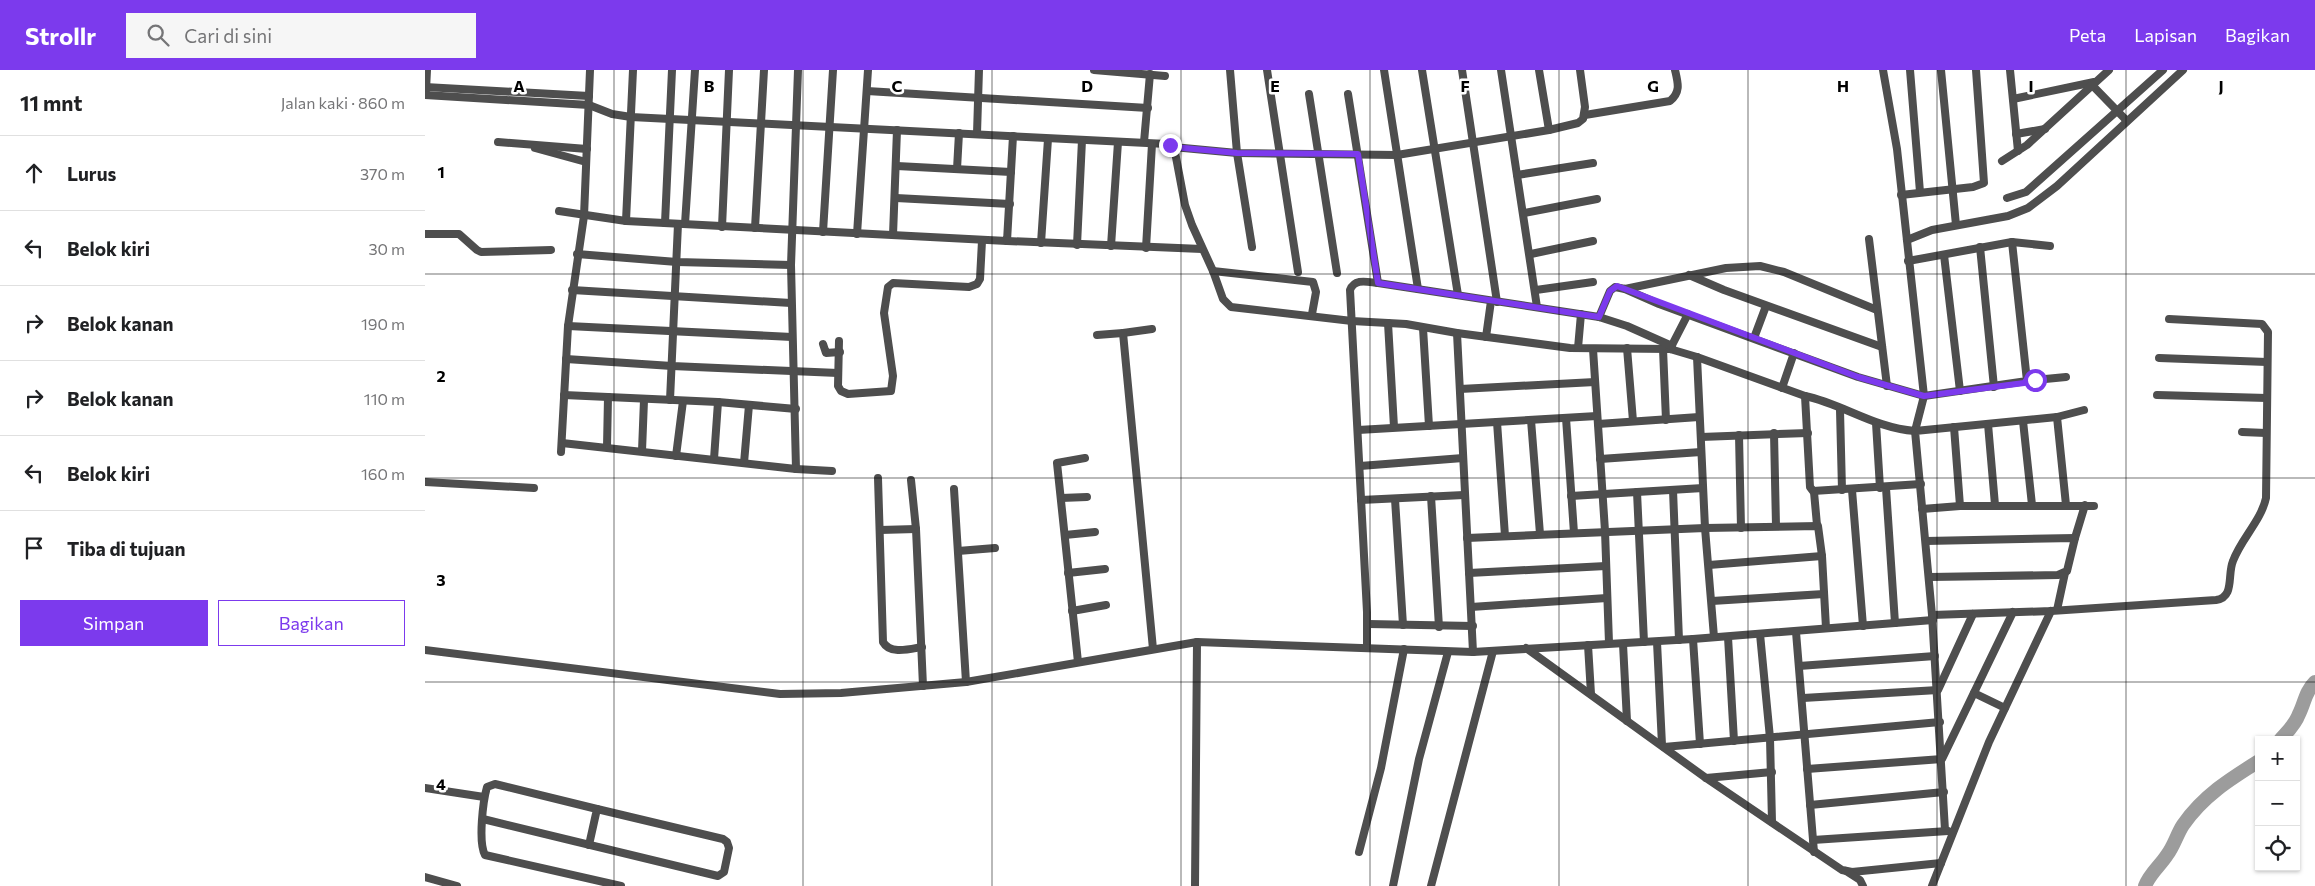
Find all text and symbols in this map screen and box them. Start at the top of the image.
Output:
search box [126,13,476,58]
text: Strollr [25,21,96,50]
icon: search [144,21,172,49]
text: Cari di sini [184,24,272,47]
text: Peta [2069,24,2106,46]
text: Lapisan [2134,24,2197,46]
text: Bagikan [2225,24,2290,46]
text: A [513,76,525,95]
text: B [704,76,715,95]
text: C [892,76,903,95]
text: D [1081,76,1093,95]
text: E [1270,76,1280,95]
text: F [1460,76,1470,95]
text: G [1647,76,1659,95]
text: H [1837,76,1849,95]
text: I [2028,76,2034,95]
text: J [2218,76,2224,95]
text: 11 mnt [20,90,82,115]
text: Jalan kaki · 860 m [281,93,405,112]
route end [1159,134,1182,157]
icon: ahead [20,159,48,187]
text: Lurus [67,162,116,185]
text: 1 [437,162,445,181]
text: 370 m [360,164,405,183]
icon: left [20,234,48,262]
text: Belok kiri [67,237,150,260]
text: 30 m [368,239,405,258]
icon: right [20,309,48,337]
text: Belok kanan [67,312,174,335]
text: 190 m [361,314,405,333]
text: 2 [436,366,446,385]
route start [2024,369,2047,392]
icon: right [20,384,48,412]
text: Belok kanan [67,387,174,410]
text: 110 m [364,389,405,408]
icon: left [20,459,48,487]
text: Belok kiri [67,462,150,485]
text: 160 m [361,464,405,483]
icon: arrive [20,534,48,562]
text: Tiba di tujuan [67,537,185,560]
text: 3 [436,570,446,589]
button: Simpan [20,600,208,646]
button: Bagikan [218,600,405,646]
map controls [2255,736,2300,871]
button: + [2255,736,2300,781]
text: 4 [436,774,446,793]
button: − [2255,781,2300,826]
button: locate [2255,826,2300,871]

